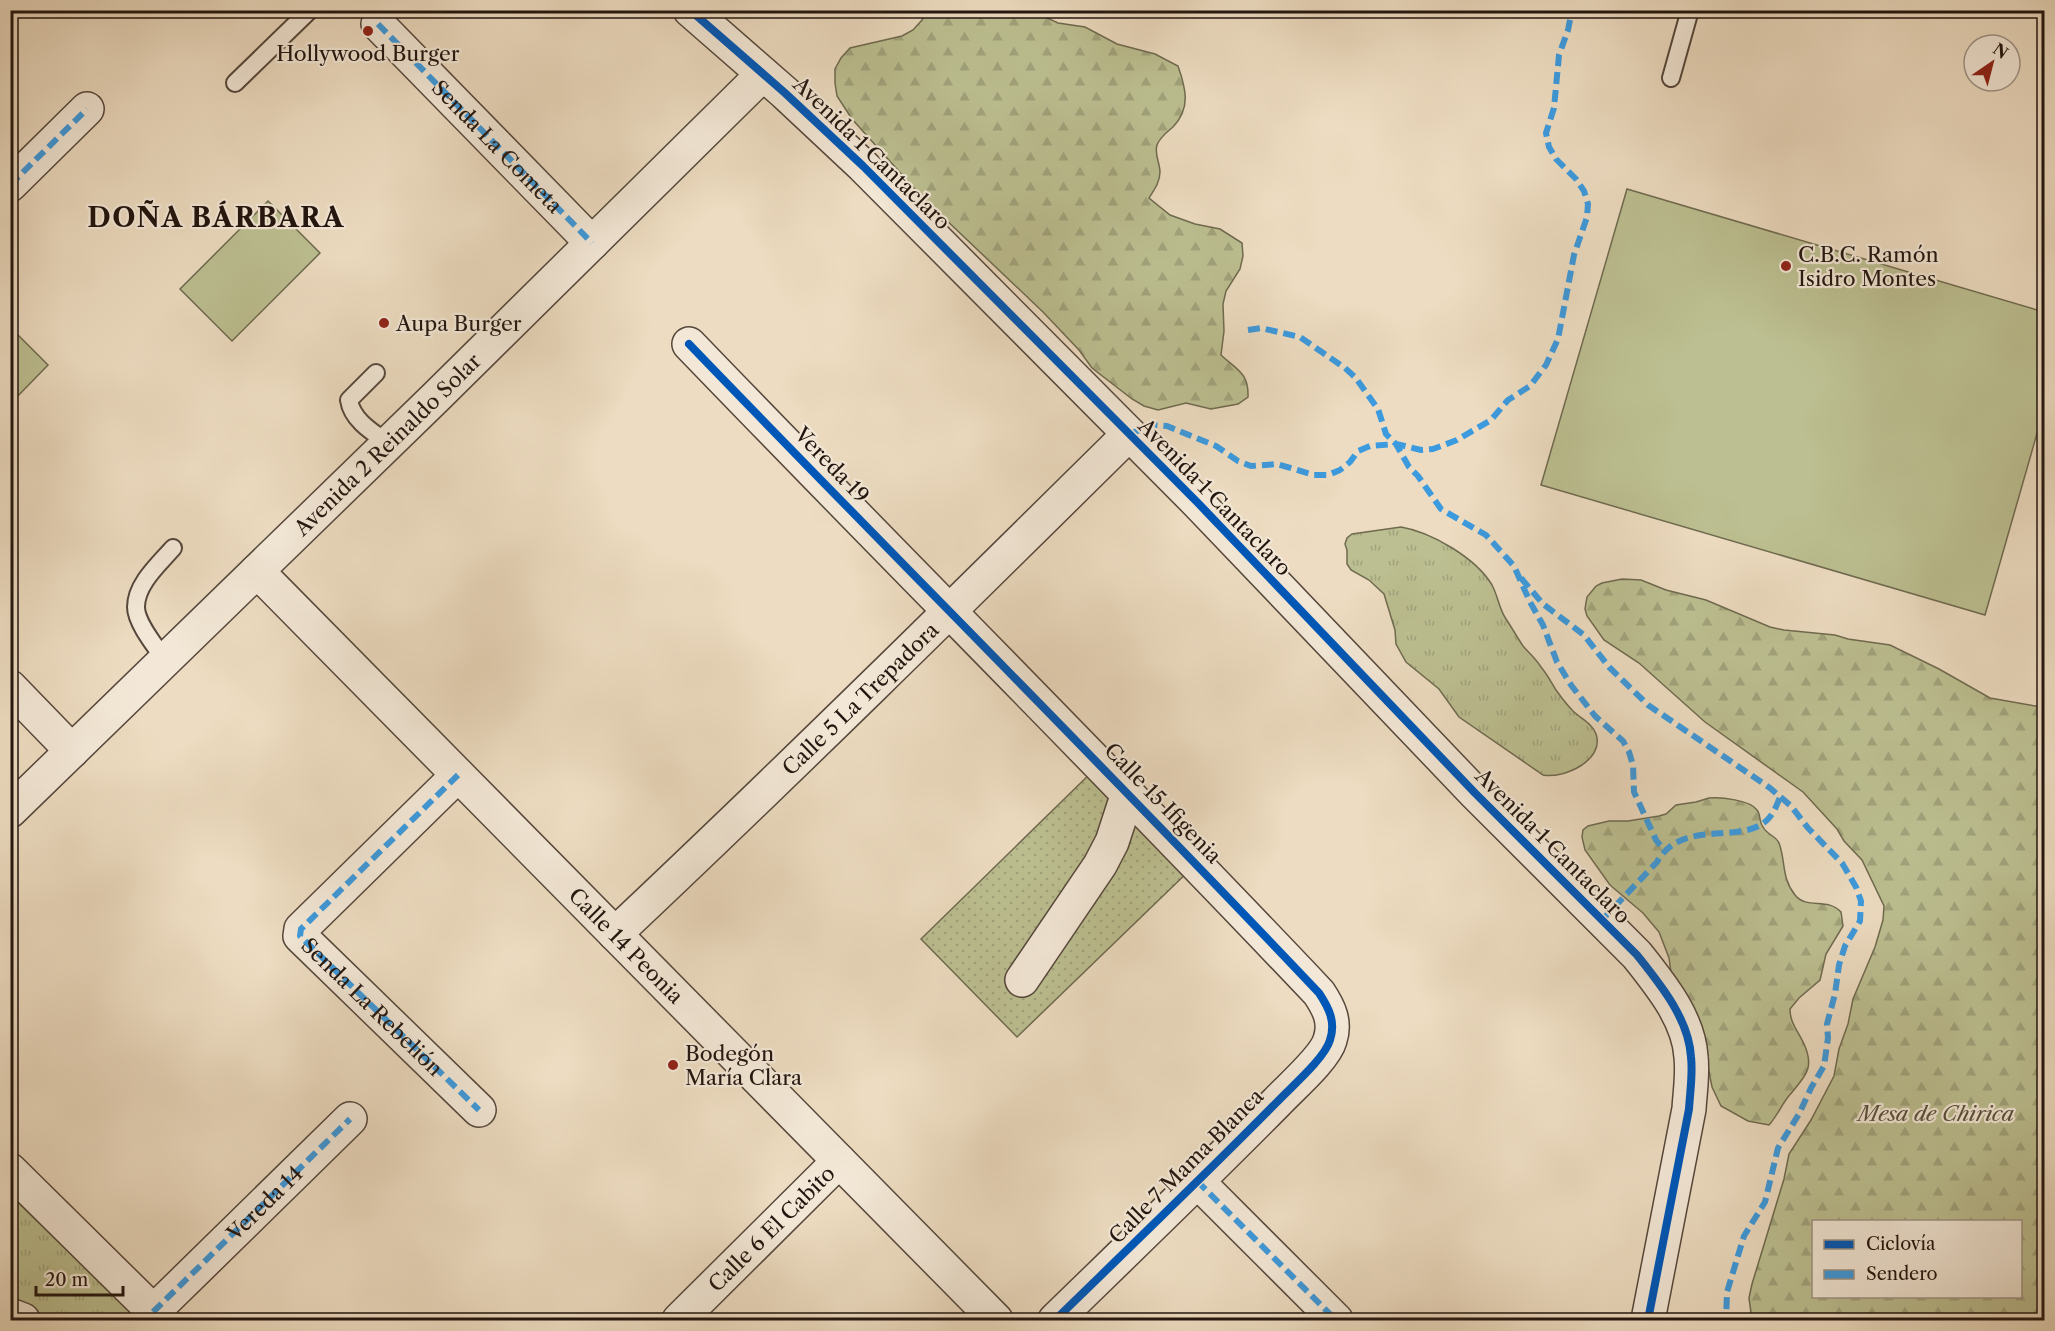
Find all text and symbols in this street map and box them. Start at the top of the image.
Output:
marker: Hollywood Burger [361,24,375,38]
north arrow [1962,33,2022,93]
text: N [1989,39,2012,63]
place label: Hollywood Burger [276,41,460,66]
street label: Avenida 1 Cantaclaro [788,71,956,234]
street label: Senda La Cometa [427,75,569,219]
district label: DOÑA BÁRBARA [87,200,345,234]
place label: C.B.C. Ramón Isidro Montes [1798,242,1939,291]
marker: C.B.C. Ramón Isidro Montes [1779,259,1793,273]
place label: Aupa Burger [395,311,522,336]
marker: Aupa Burger [377,316,391,330]
street label: Avenida 2 Reinaldo Solar [288,348,485,541]
street label: Avenida 1 Cantaclaro [1133,413,1296,581]
street label: Vereda 19 [789,421,874,508]
street label: Calle 5 La Trepadora [777,616,944,780]
street label: Calle 15 Ifigenia [1099,738,1227,869]
street label: Avenida 1 Cantaclaro [1470,763,1636,929]
street label: Calle 14 Peonia [564,882,689,1009]
street label: Senda La Rebelión [297,932,448,1081]
place label: Bodegón María Clara [685,1041,803,1090]
marker: Bodegón María Clara [666,1058,680,1072]
street label: Calle 7 Mama Blanca [1104,1083,1269,1248]
park label: Mesa de Chirica [1855,1101,2015,1126]
street label: Vereda 14 [221,1160,307,1246]
street label: Calle 6 El Cabito [703,1160,840,1296]
legend [1812,1220,2022,1298]
text: Ciclovía [1866,1233,1936,1255]
scale bar [36,1259,123,1297]
text: Sendero [1866,1263,1938,1285]
text: 20 m [45,1269,89,1291]

